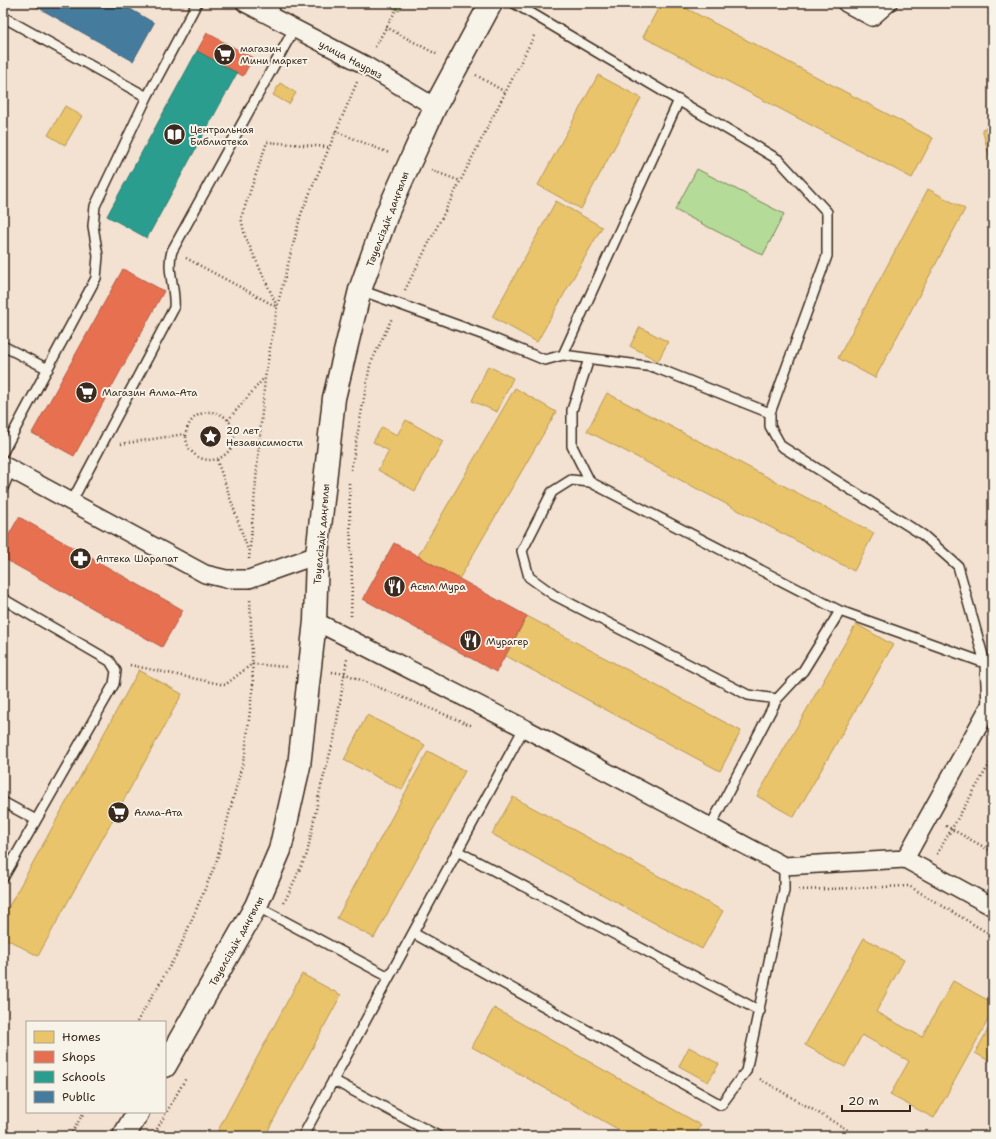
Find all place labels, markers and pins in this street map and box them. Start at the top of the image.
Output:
supermarket icon: магазин Мини маркет [212,41,238,67]
place label: магазин Мини маркет [240,42,308,67]
library icon: Центральная Библиотека [161,122,187,148]
place label: Центральная Библиотека [190,123,254,148]
supermarket icon: Магазин Алма-Ата [74,379,100,405]
place label: Магазин Алма-Ата [102,386,198,399]
place icon: 20 лет Независимости [197,423,223,449]
place label: 20 лет Независимости [226,424,304,449]
pharmacy icon: Аптека Шарапат [67,545,93,571]
place label: Аптека Шарапат [96,552,179,565]
restaurant icon: Асыл Мура [381,573,407,599]
place label: Асыл Мура [410,580,466,593]
restaurant icon: Мурагер [458,628,484,654]
place label: Мурагер [486,635,529,648]
supermarket icon: Алма-Ата [106,799,132,825]
place label: Алма-Ата [134,806,183,819]

